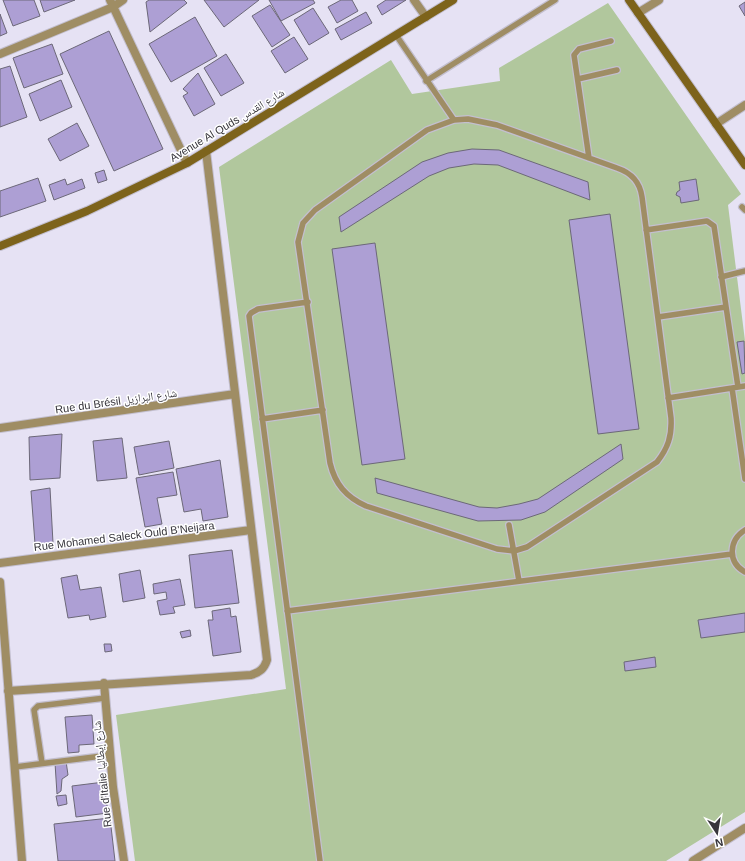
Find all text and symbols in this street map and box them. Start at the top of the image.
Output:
street label: Avenue Al Quds شارع القدس [168,86,287,165]
street label: Rue du Brésil شارع البرازيل [54,387,178,416]
street label: Rue Mohamed Saleck Ould B'Neijara [33,519,216,553]
street label: Rue d'Italie شارع إيطاليا [90,720,115,828]
north arrow [697,813,737,853]
text: N [714,836,724,849]

